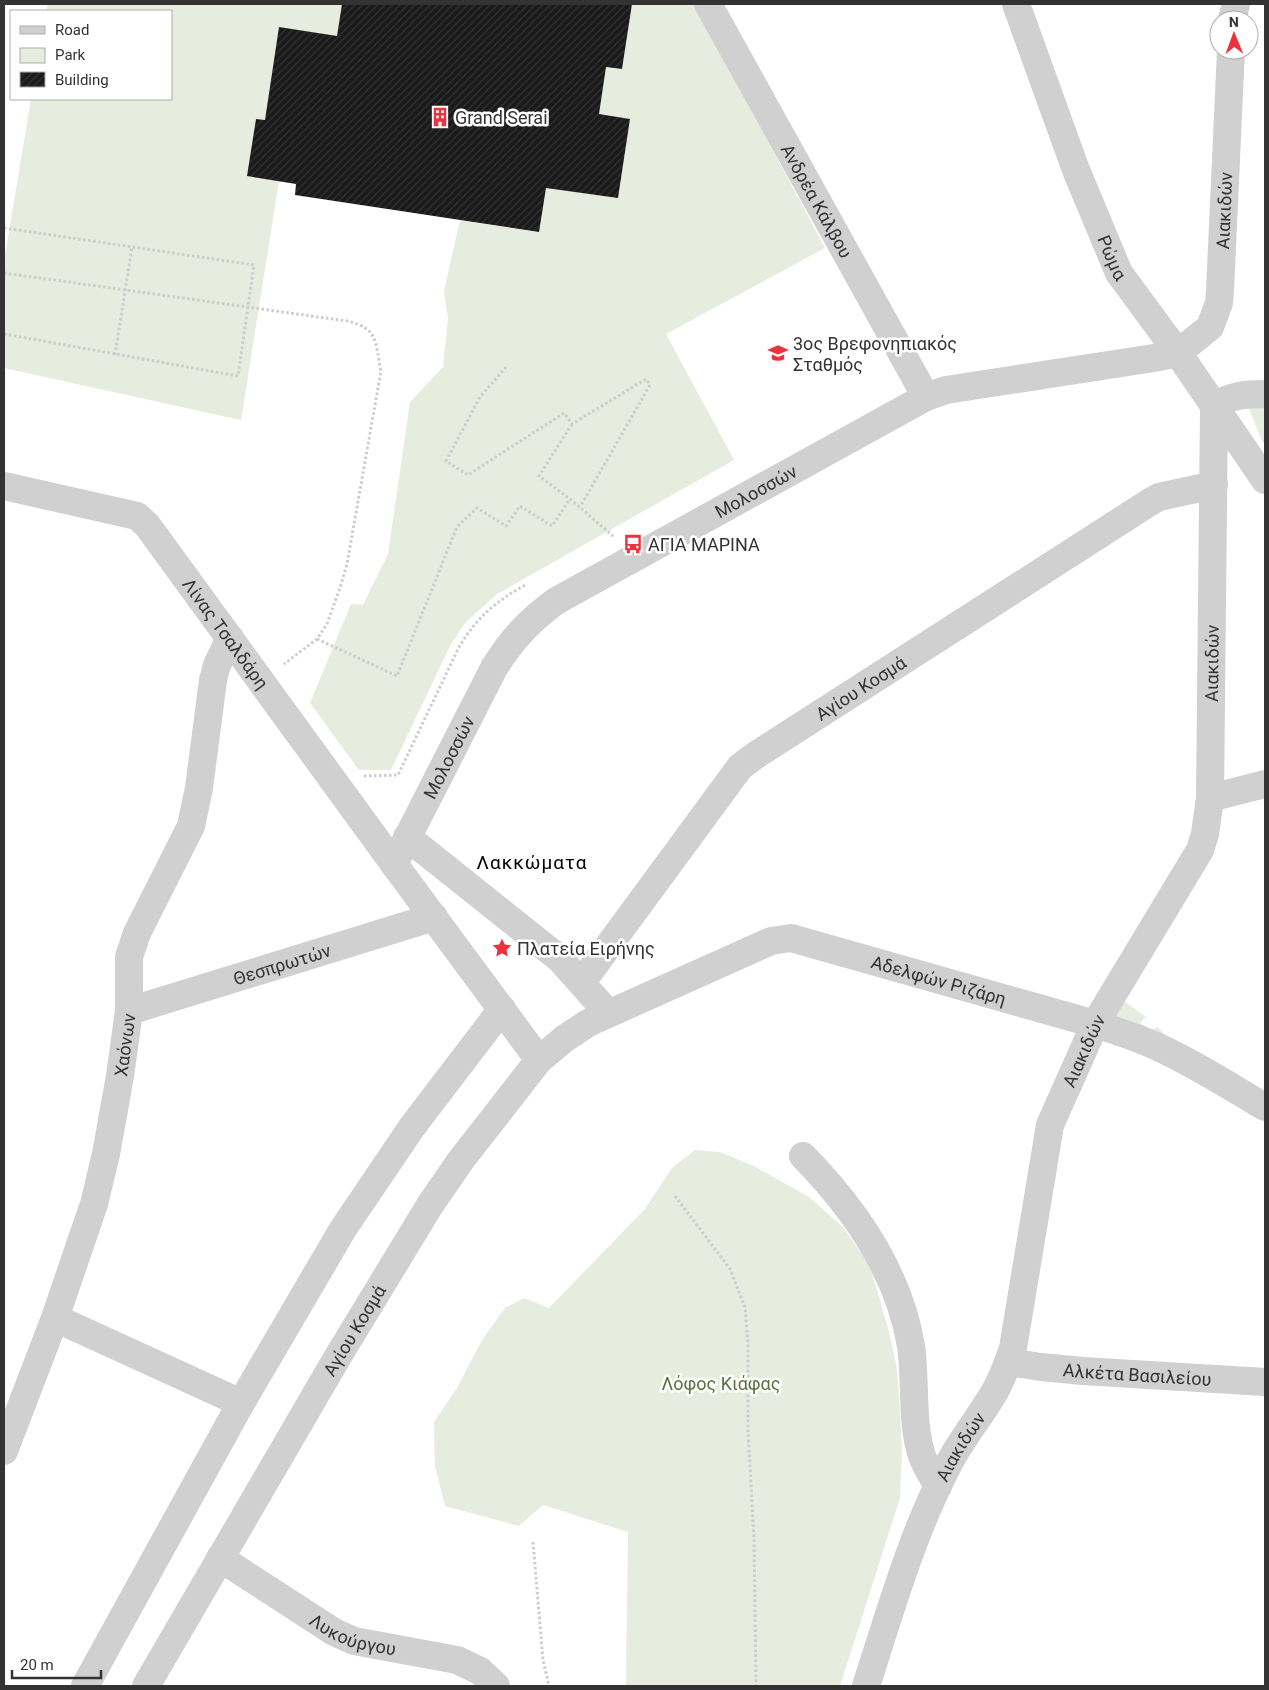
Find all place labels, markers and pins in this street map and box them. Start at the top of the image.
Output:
building icon: Grand Serai [429,106,451,128]
place label: Grand Serai [455,107,548,128]
place label: 3ος Βρεφονηπιακός Σταθμός [793,333,957,375]
school or university icon: 3ος Βρεφονηπιακός Σταθμός [767,342,789,364]
bus stop icon: ΑΓΙΑ ΜΑΡΙΝΑ [622,533,644,555]
place label: ΑΓΙΑ ΜΑΡΙΝΑ [648,534,760,555]
place icon: Πλατεία Ειρήνης [491,937,513,959]
place label: Πλατεία Ειρήνης [517,938,655,959]

